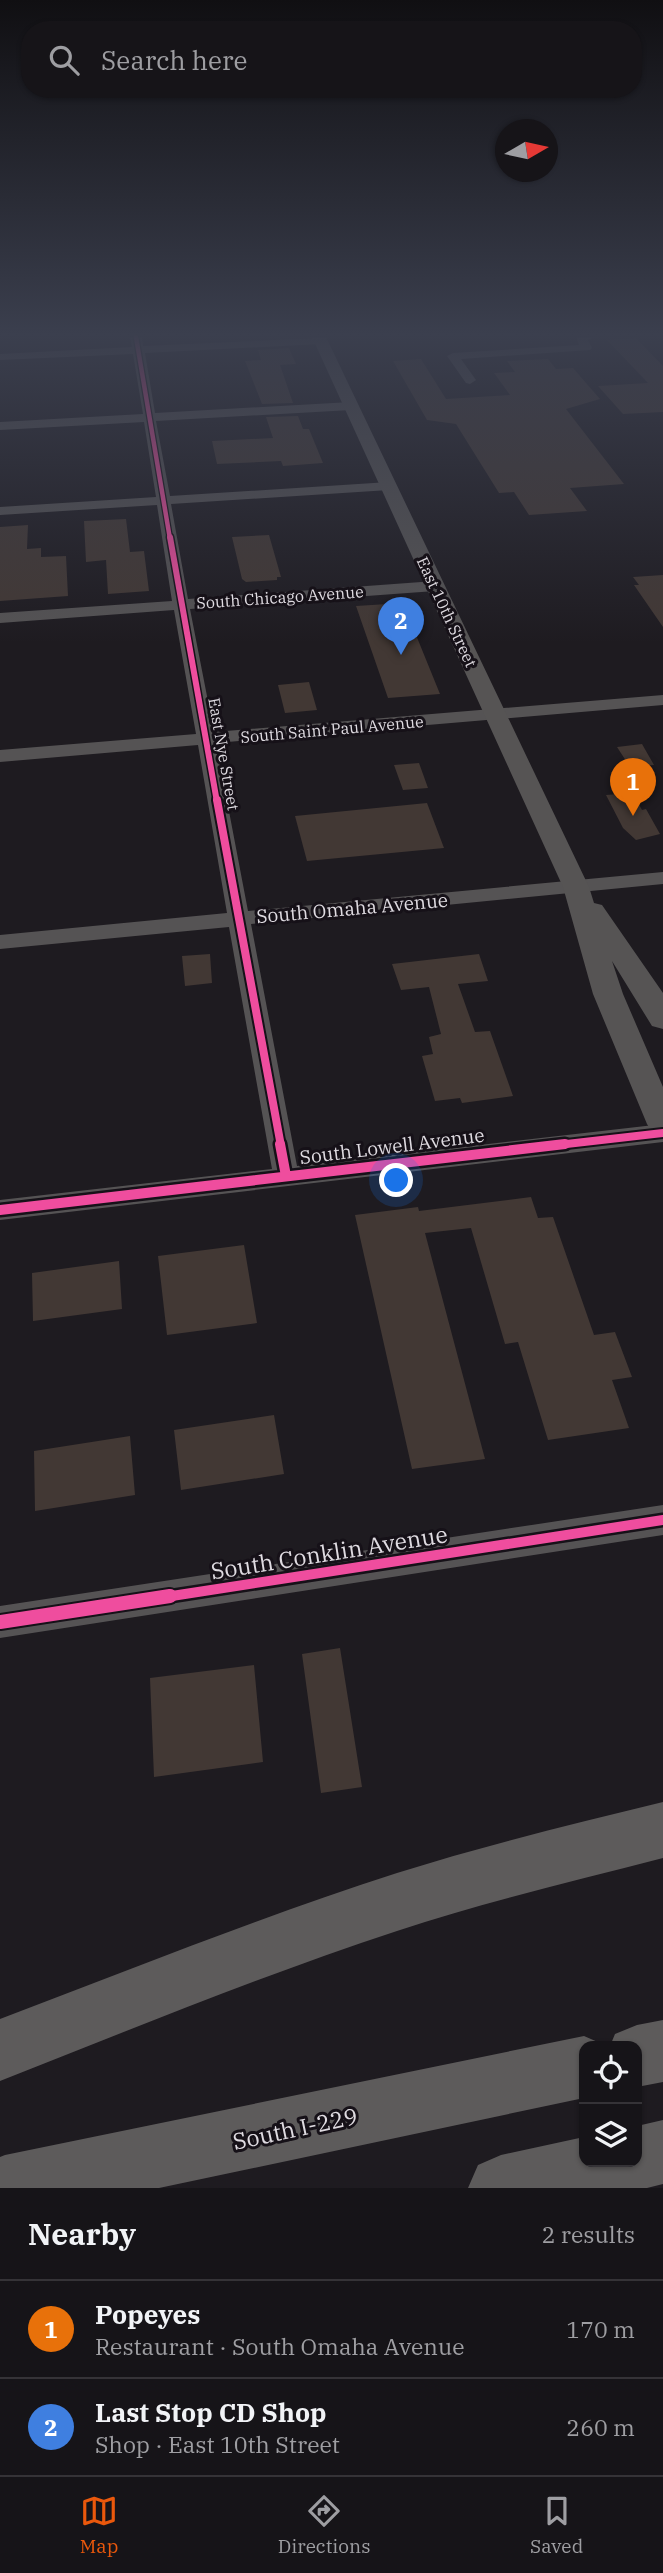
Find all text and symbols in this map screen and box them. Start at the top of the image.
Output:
search box [21,21,642,98]
icon: search [45,41,83,79]
text: Search here [101,43,247,77]
north arrow [495,119,558,182]
street label: East 10th Street [413,554,481,671]
street label: South Chicago Avenue [196,581,364,613]
pin: 2 [378,597,424,655]
street label: East Nye Street [204,696,244,812]
street label: South Saint Paul Avenue [240,711,424,747]
pin: 1 [610,758,656,816]
street label: South Omaha Avenue [255,888,449,928]
street label: South Lowell Avenue [298,1123,486,1169]
your location [379,1163,413,1197]
street label: South Conklin Avenue [208,1518,450,1586]
map controls [579,2041,642,2167]
button: locate [579,2041,642,2104]
street label: South I-229 [230,2100,360,2156]
button: layers [579,2104,642,2167]
text: Nearby [28,2214,136,2253]
text: 2 results [542,2219,635,2249]
text: Popeyes [95,2297,200,2331]
text: 1 [44,2314,58,2344]
text: 170 m [566,2314,635,2344]
text: Restaurant · South Omaha Avenue [95,2331,465,2361]
text: Last Stop CD Shop [95,2395,326,2429]
text: 2 [44,2412,58,2442]
text: 260 m [566,2412,635,2442]
text: Shop · East 10th Street [95,2429,340,2459]
tab: Map [80,2492,118,2558]
tab: Directions [278,2492,371,2558]
tab: Saved [530,2492,583,2558]

